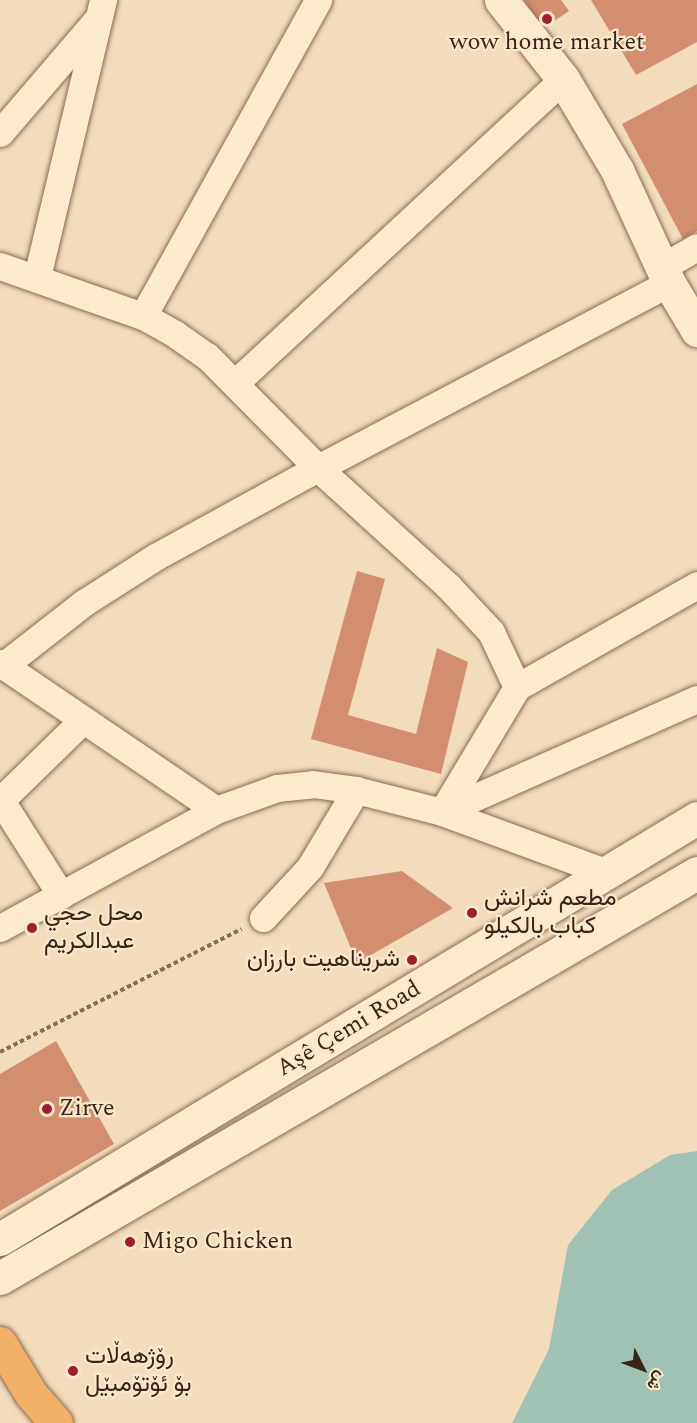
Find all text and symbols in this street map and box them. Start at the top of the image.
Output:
marker: wow home market [540,12,554,26]
place label: wow home market [449,29,645,57]
place label: مطعم شرانش كباب بالكيلو [484,885,617,941]
place label: محل حجي عبدالكريم [44,900,143,956]
marker: مطعم شرانش كباب بالكيلو [465,906,479,920]
marker: محل حجي عبدالكريم [25,921,39,935]
place label: شريناهيت بارزان [247,946,400,974]
marker: شريناهيت بارزان [405,953,419,967]
street label: Aşê Çemi Road [272,975,426,1083]
place label: Zirve [59,1095,115,1123]
marker: Zirve [40,1102,54,1116]
place label: Migo Chicken [142,1228,293,1256]
marker: Migo Chicken [123,1235,137,1249]
north arrow [613,1339,673,1399]
place label: رۆژهەڵات بۆ ئۆتۆمبێل [85,1343,192,1399]
marker: رۆژهەڵات بۆ ئۆتۆمبێل [66,1364,80,1378]
text: ش [641,1366,672,1396]

